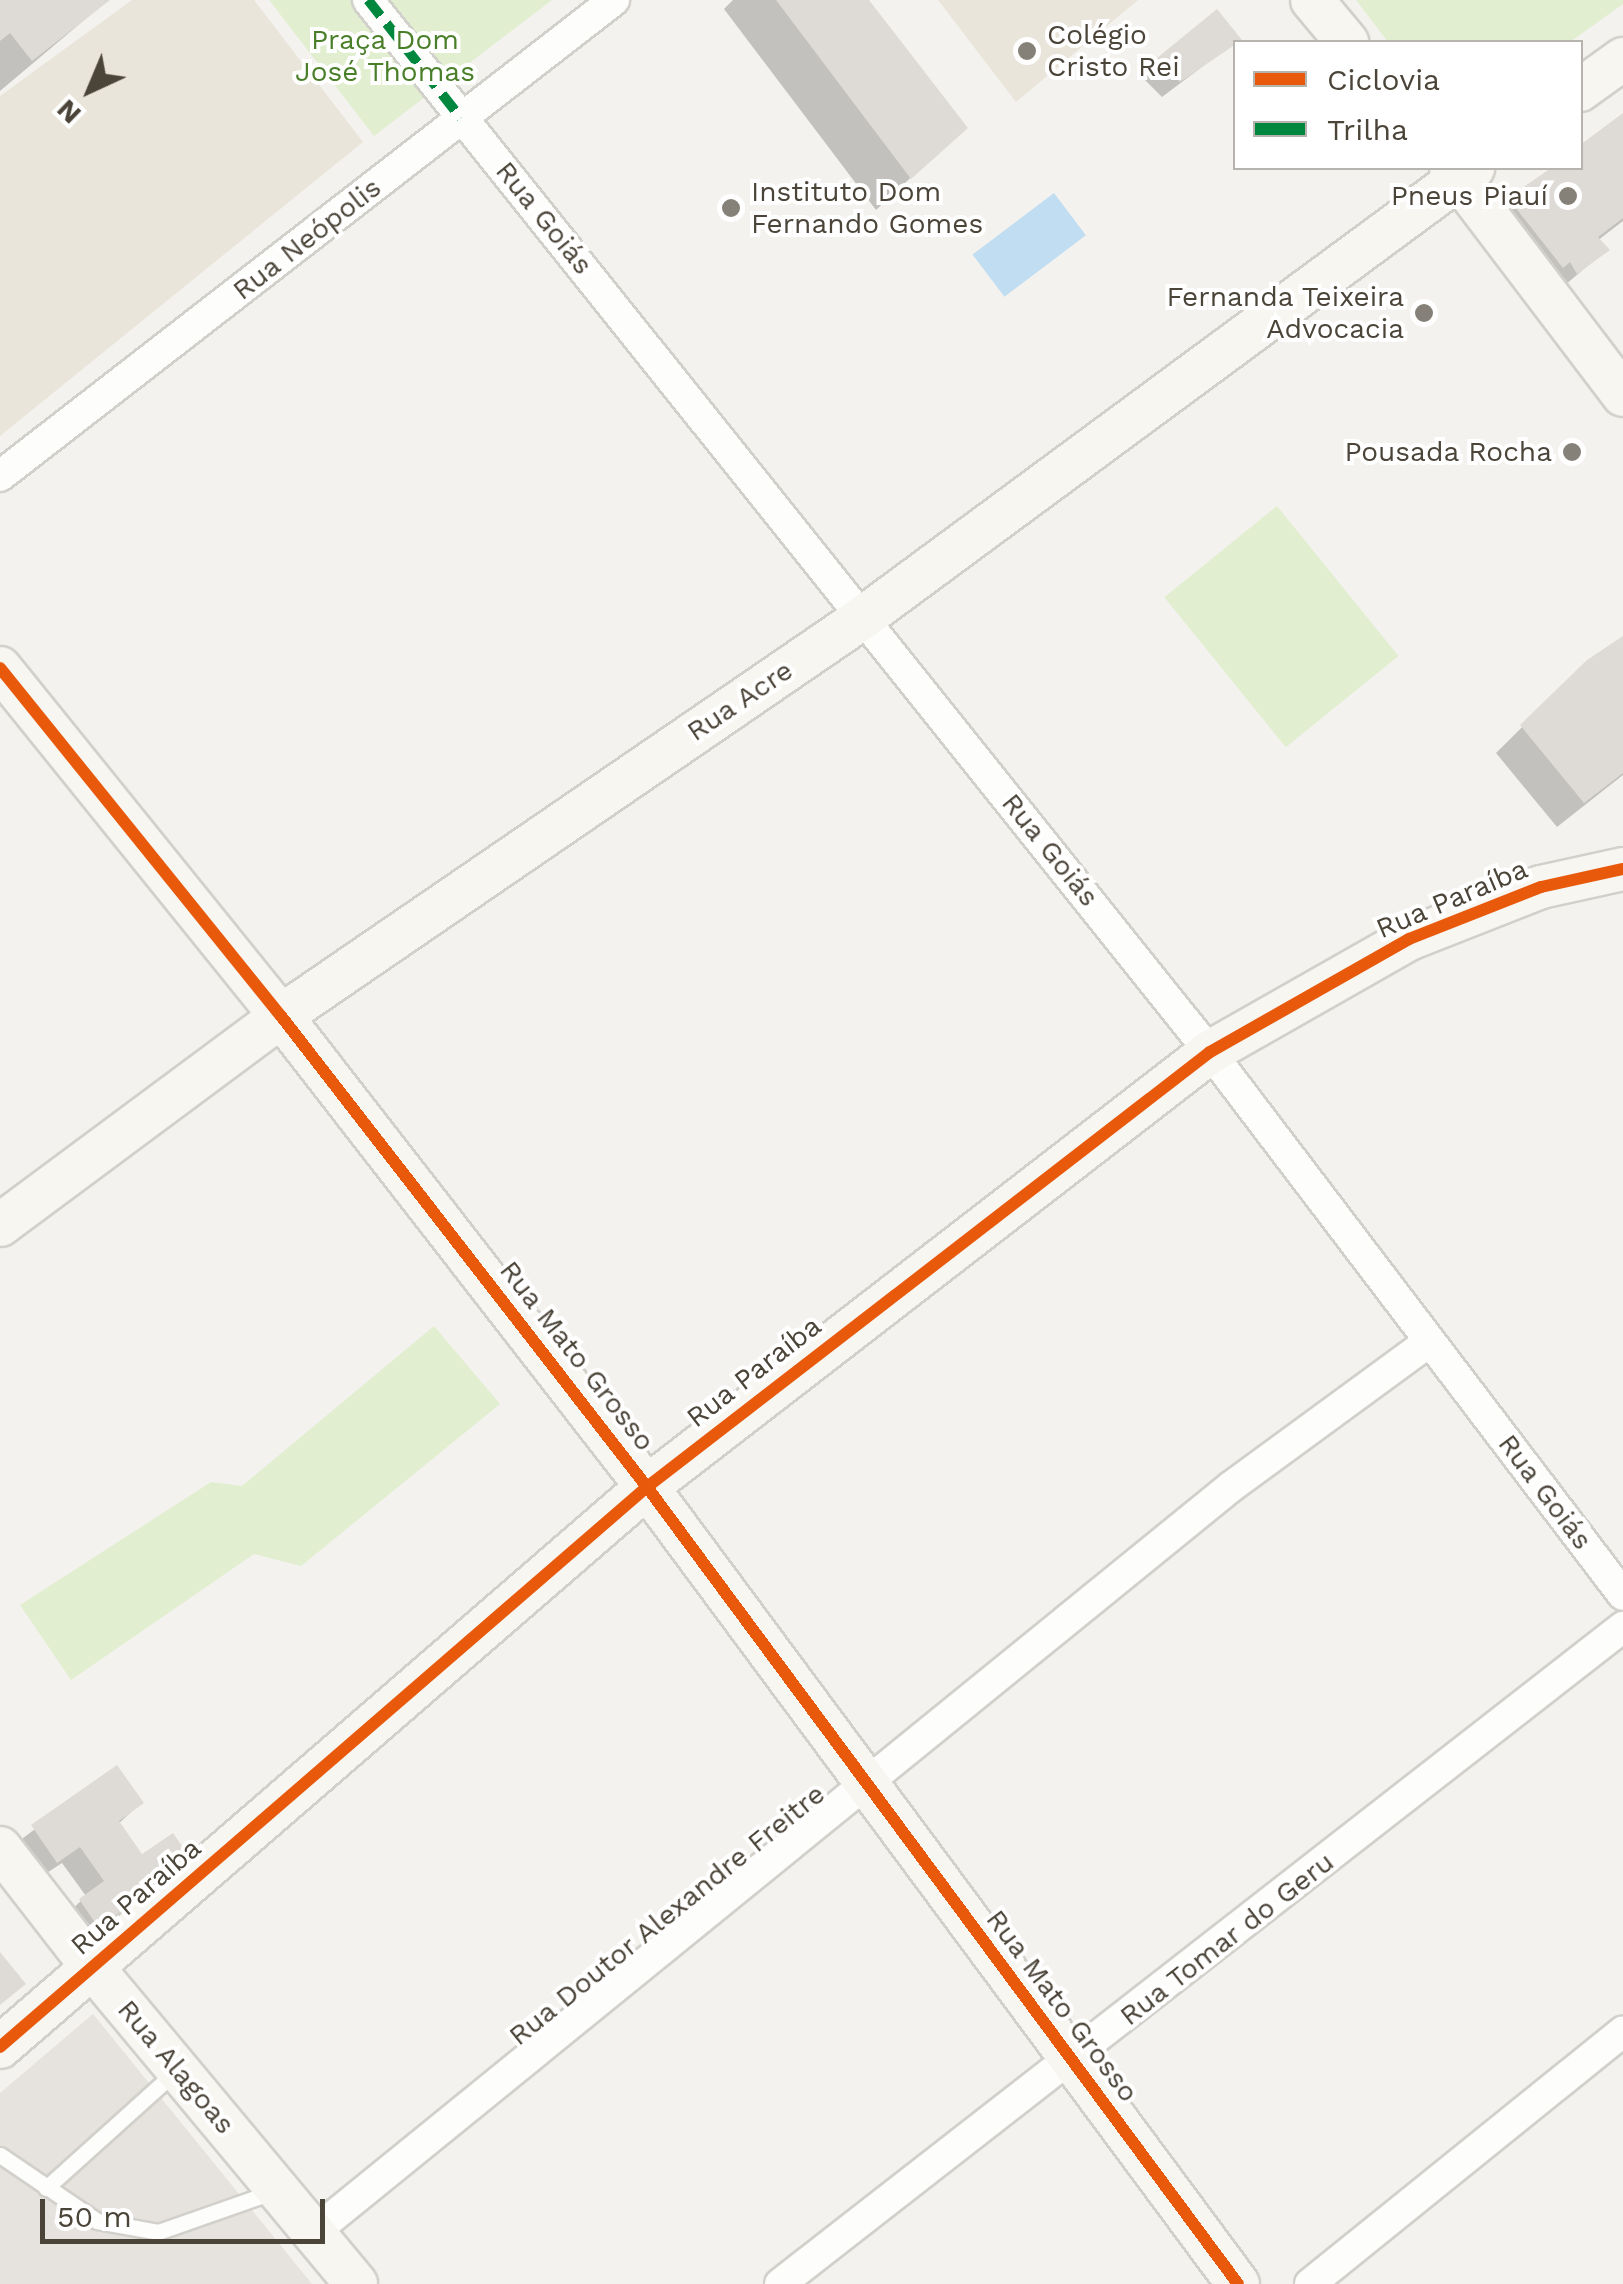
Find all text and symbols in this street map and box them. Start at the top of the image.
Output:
place label: Colégio Cristo Rei [1047,18,1180,84]
park label: Praça Dom José Thomas [295,23,475,89]
north arrow [40,40,140,140]
marker: Colégio Cristo Rei [1016,40,1038,62]
legend [1233,40,1583,170]
text: Ciclovia [1327,62,1440,97]
text: N [50,93,88,131]
text: Trilha [1327,112,1408,147]
street label: Rua Goiás [488,155,600,281]
street label: Rua Neópolis [226,171,388,307]
place label: Instituto Dom Fernando Gomes [751,175,983,241]
place label: Pneus Piauí [1391,179,1548,213]
marker: Pneus Piauí [1557,185,1579,207]
marker: Instituto Dom Fernando Gomes [720,197,742,219]
place label: Fernanda Teixeira Advocacia [1165,280,1404,346]
marker: Fernanda Teixeira Advocacia [1413,302,1435,324]
place label: Pousada Rocha [1344,435,1552,469]
marker: Pousada Rocha [1561,441,1583,463]
street label: Rua Acre [680,653,800,749]
street label: Rua Goiás [994,787,1106,913]
street label: Rua Paraíba [1371,852,1533,946]
street label: Rua Mato Grosso [492,1254,662,1458]
street label: Rua Paraíba [680,1309,828,1435]
street label: Rua Goiás [1491,1428,1599,1556]
street label: Rua Doutor Alexandre Freitre [501,1776,833,2054]
street label: Rua Paraíba [64,1831,208,1963]
street label: Rua Tomar do Geru [1113,1844,1341,2034]
street label: Rua Mato Grosso [979,1903,1145,2109]
street label: Rua Alagoas [110,1993,242,2141]
scale bar [45,2179,330,2241]
text: 50 m [57,2199,132,2234]

